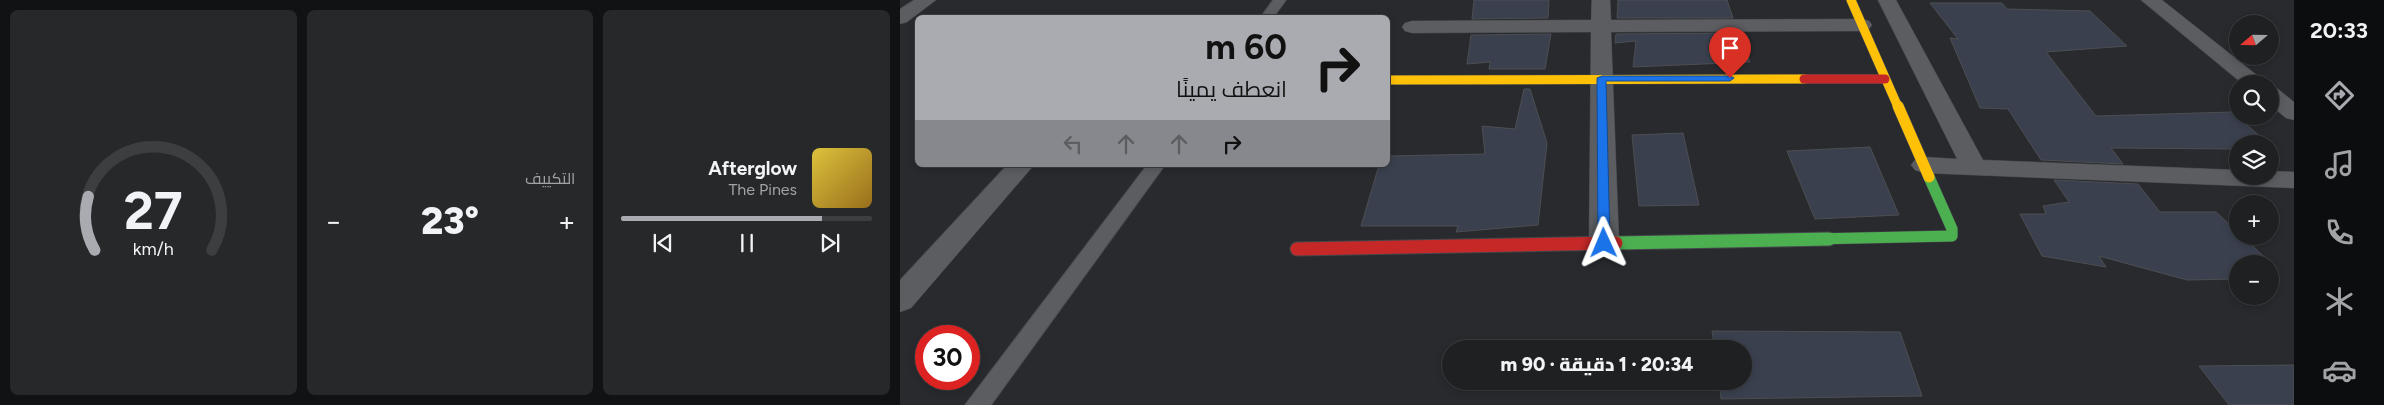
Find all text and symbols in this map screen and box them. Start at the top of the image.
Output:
north arrow [2229,15,2279,65]
map controls [2229,15,2279,305]
text: 20:33 [2310,17,2368,44]
text: 60 m [1205,26,1287,68]
pin [1709,27,1751,78]
icon: arrive [1716,34,1744,62]
icon: right [1305,35,1370,100]
button: search [2229,75,2279,125]
text: انعطف يمينًا [1176,76,1287,103]
icon: directions [2322,78,2357,113]
icon: left [1059,130,1087,158]
icon: ahead [1112,130,1140,158]
icon: ahead [1165,130,1193,158]
icon: right [1218,130,1246,158]
button: layers [2229,135,2279,185]
icon: music [2322,147,2357,182]
text: Afterglow [708,157,797,180]
text: التكييف [525,169,575,188]
text: 27 [124,180,183,242]
text: The Pines [728,180,797,199]
button: + [2229,195,2279,245]
text: 23° [421,198,479,244]
text: − [325,204,342,238]
text: + [558,204,575,238]
icon: phone [2322,215,2357,250]
position arrow [1577,216,1629,268]
icon: previous [649,229,677,257]
icon: pause [733,229,761,257]
icon: next [816,229,844,257]
text: km/h [133,238,174,259]
button: − [2229,255,2279,305]
icon: climate [2322,284,2357,319]
speed limit sign: 30 [915,325,980,390]
text: 20:34 · 1 دقيقة · 90 m [1501,353,1693,376]
icon: car [2322,353,2357,388]

